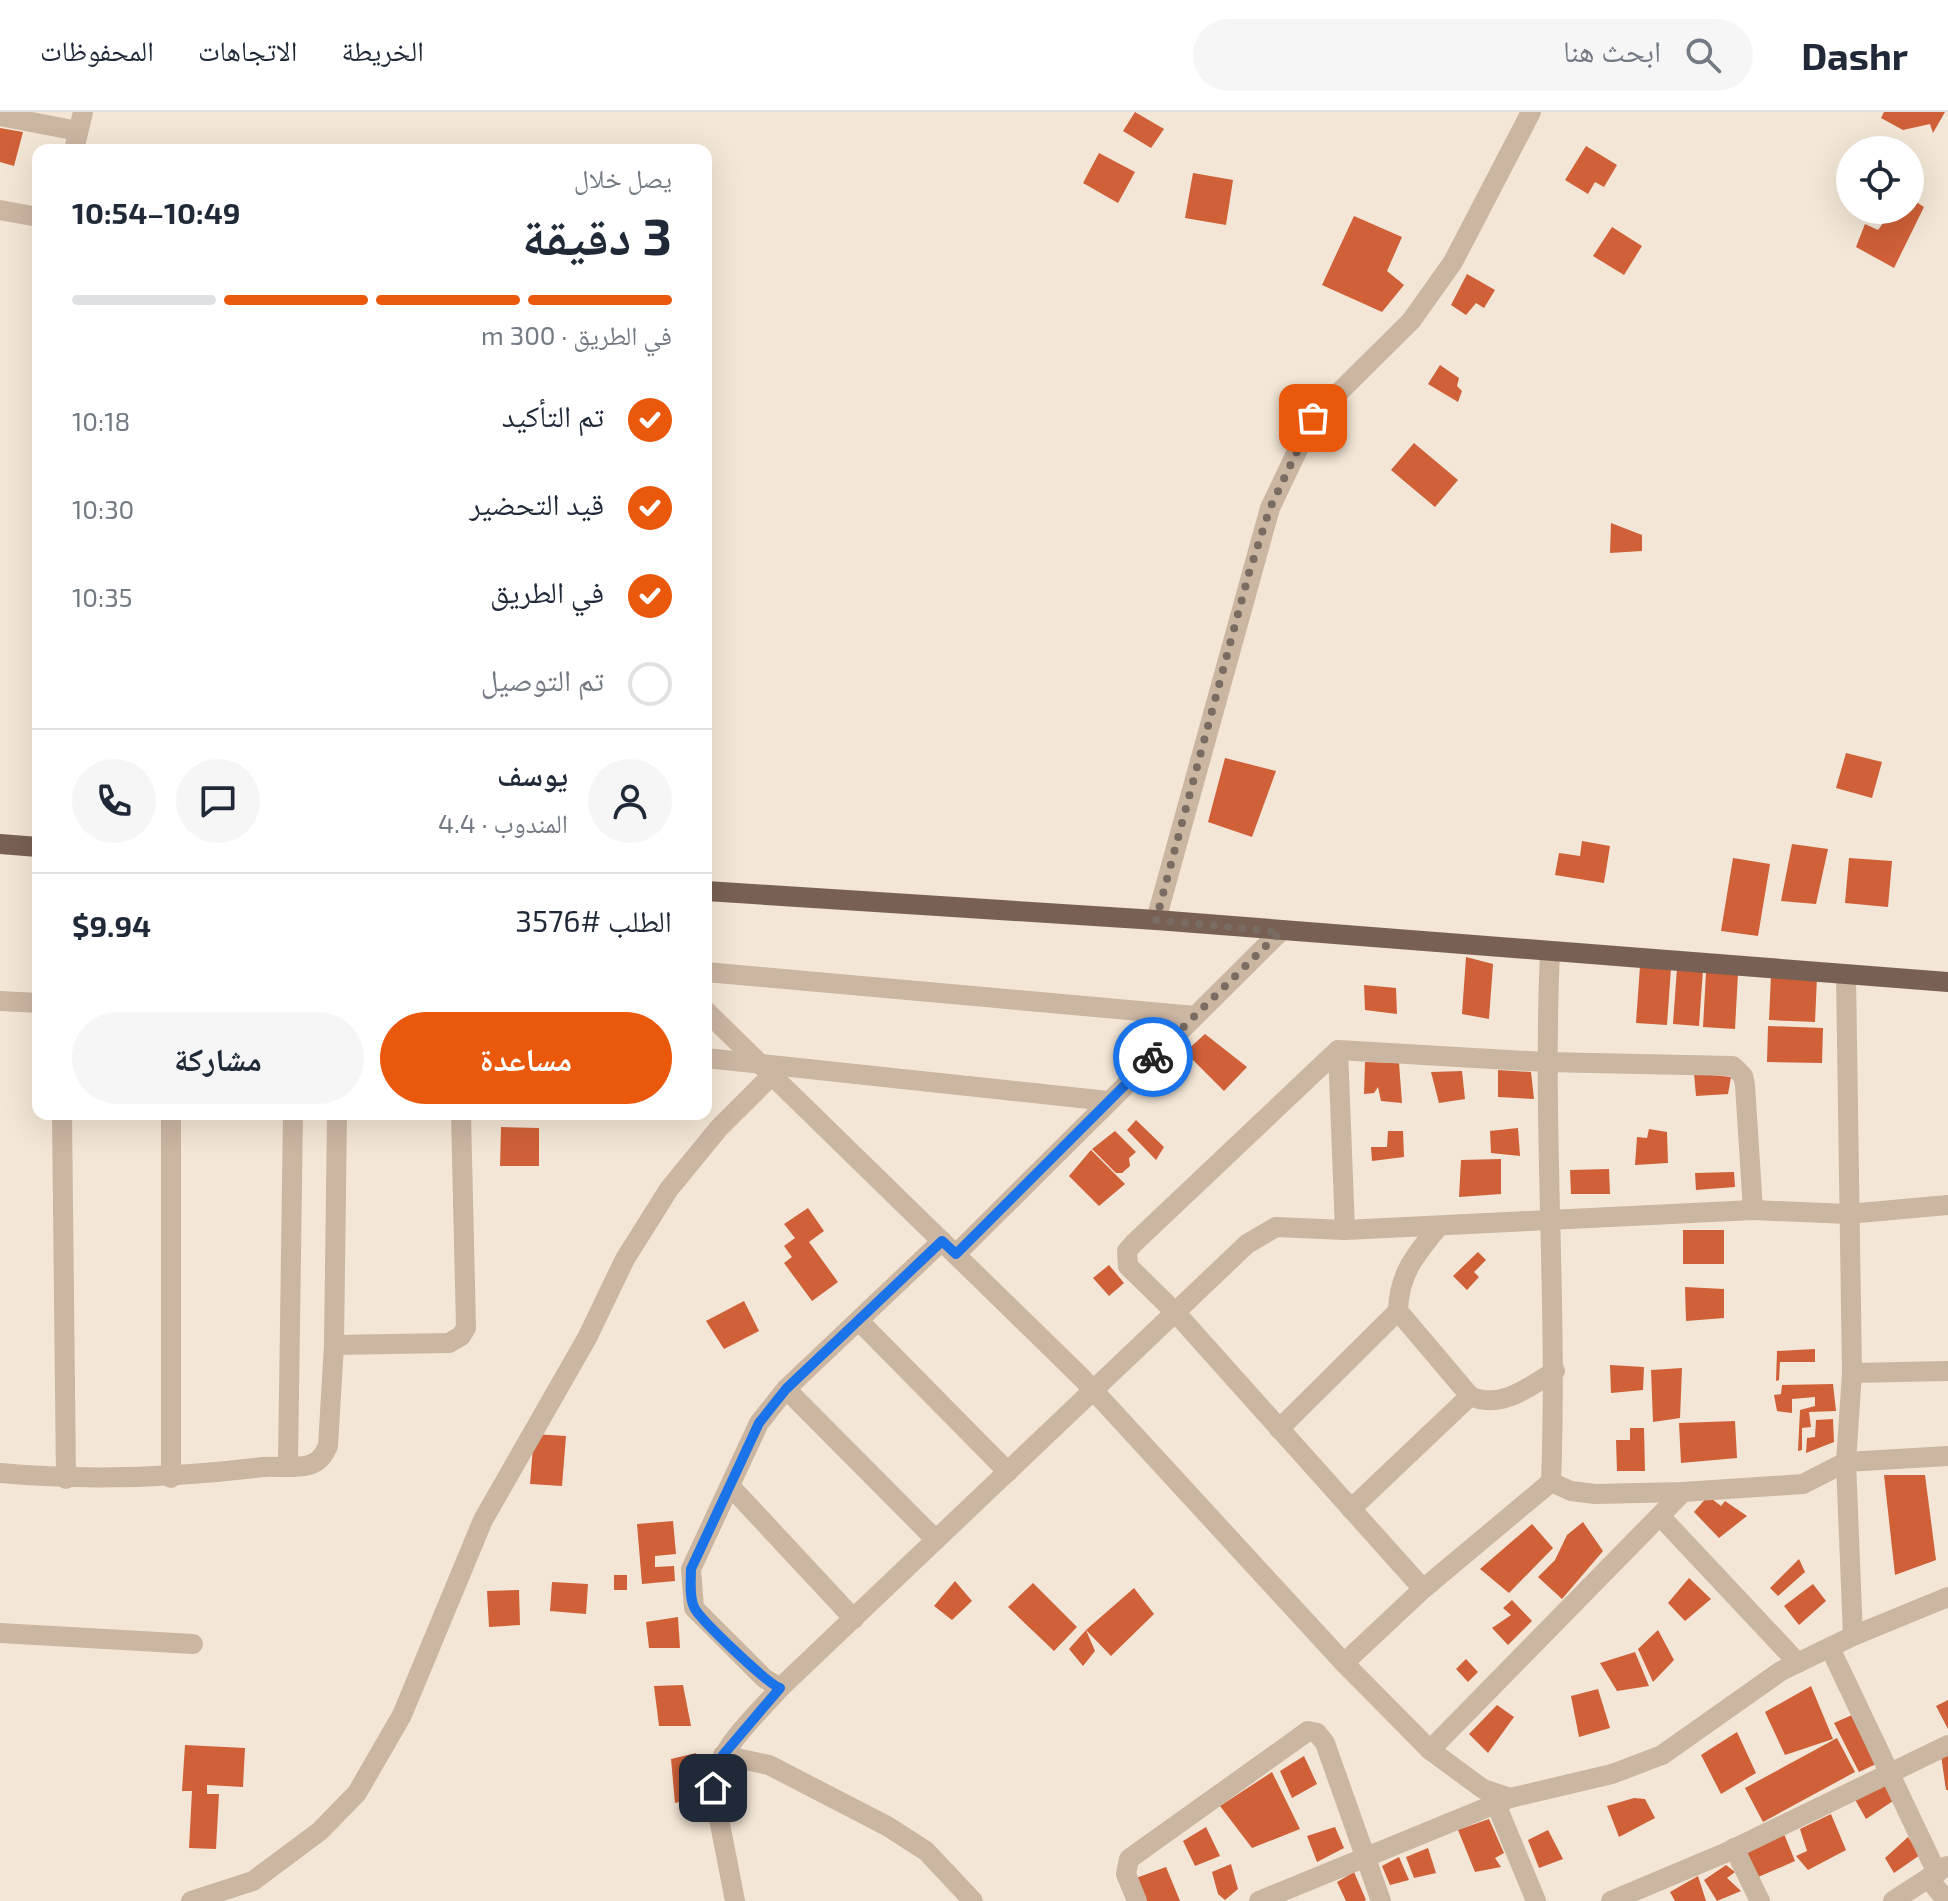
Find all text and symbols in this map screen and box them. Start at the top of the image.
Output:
search box [1193,19,1753,91]
text: ابحث هنا [1563,32,1661,68]
text: Dashr [1801,32,1908,78]
text: المحفوظات [40,33,154,67]
text: الاتجاهات [198,33,297,67]
text: الخريطة [341,33,424,67]
icon: search [1681,33,1725,77]
map controls [1836,136,1924,224]
button: locate [1836,136,1924,224]
text: يصل خلال [574,162,672,193]
text: 10:49–10:54 [72,194,241,230]
text: 3 دقيقة [522,203,672,265]
text: في الطريق · 300 m [481,319,672,350]
pin [1279,384,1347,452]
icon: bag [1291,396,1335,440]
text: تم التأكيد [502,397,604,433]
icon: check [628,398,672,442]
text: 10:18 [72,405,130,436]
text: قيد التحضير [469,485,604,521]
icon: check [628,486,672,530]
text: 10:30 [72,493,134,524]
text: في الطريق [490,573,604,609]
icon: check [628,574,672,618]
text: 10:35 [72,581,133,612]
text: تم التوصيل [481,661,604,697]
text: يوسف [497,756,568,792]
button: phone [72,759,156,843]
button: chat [176,759,260,843]
button: person [588,759,672,843]
text: المندوب · 4.4 [438,807,568,838]
text: الطلب #3576 [515,902,672,938]
text: $9.94 [72,907,151,943]
button: مشاركة [72,1012,364,1104]
button: مساعدة [380,1012,672,1104]
courier [1113,1017,1193,1097]
icon: bike [1131,1035,1175,1079]
pin [679,1754,747,1822]
icon: home [691,1766,735,1810]

